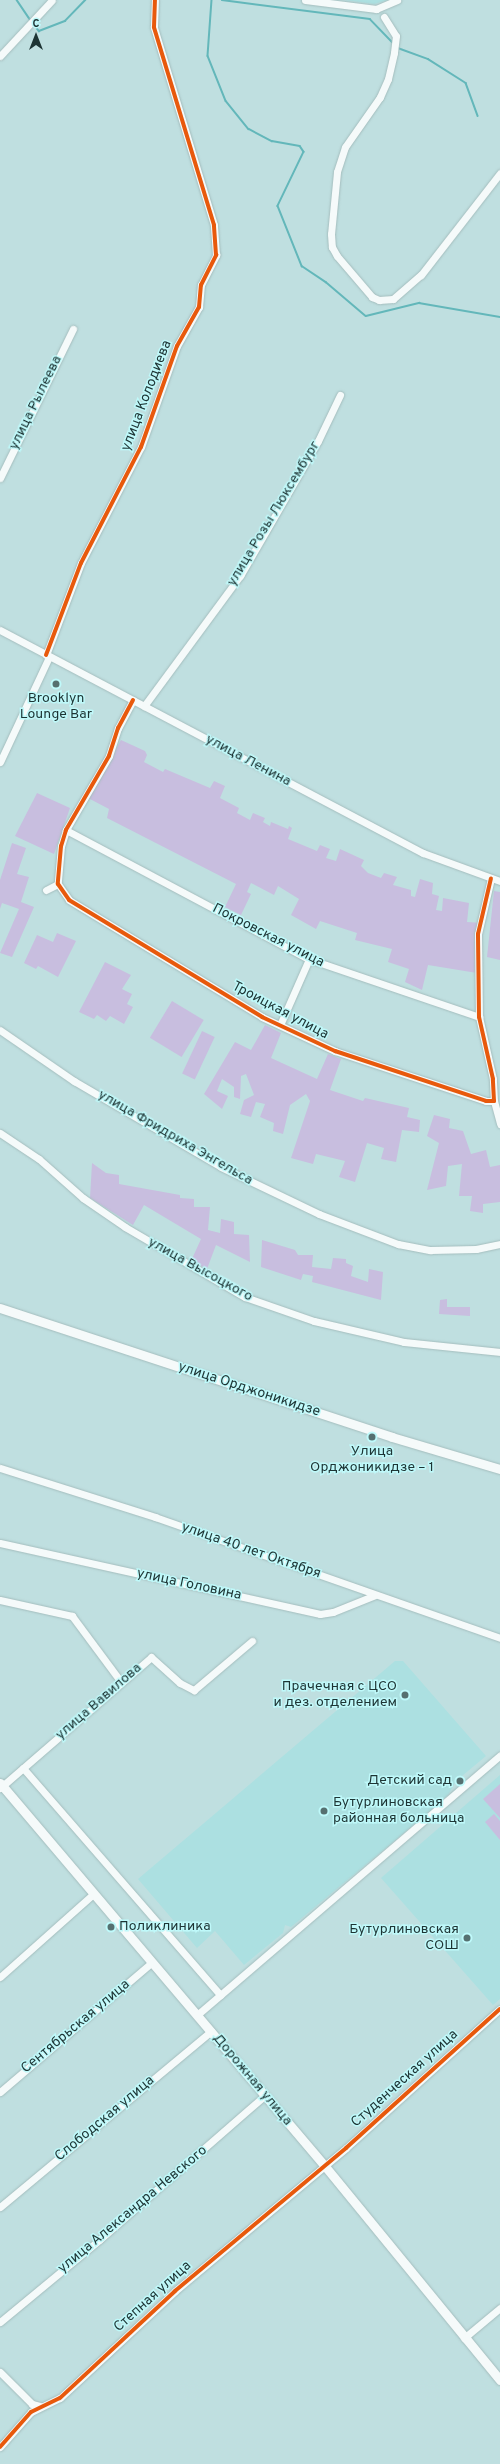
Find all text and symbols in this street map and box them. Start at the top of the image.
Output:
north arrow [16,16,56,56]
text: С [32,17,40,31]
street label: улица Колодиева [118,338,176,454]
street label: улица Рылеева [6,353,66,453]
street label: улица Розы Люксембург [224,438,324,590]
marker: Brooklyn Lounge Bar [51,679,61,689]
place label: Brooklyn Lounge Bar [20,691,92,724]
street label: улица Ленина [202,731,294,791]
street label: Покровская улица [209,901,327,971]
street label: Троицкая улица [229,979,331,1043]
street label: улица Фридриха Энгельса [95,1087,255,1189]
street label: улица Высоцкого [145,1234,255,1306]
street label: улица Орджоникидзе [176,1359,322,1421]
marker: Улица Орджоникидзе – 1 [367,1432,377,1442]
place label: Улица Орджоникидзе – 1 [310,1444,434,1476]
street label: улица 40 лет Октября [179,1519,323,1583]
street label: улица Головина [135,1566,243,1604]
street label: улица Вавилова [53,1660,145,1744]
place label: Прачечная с ЦСО и дез. отделением [274,1679,397,1712]
marker: Прачечная с ЦСО и дез. отделением [400,1690,410,1700]
place label: Детский сад [367,1773,452,1789]
marker: Детский сад [455,1776,465,1786]
place label: Бутурлиновская районная больница [333,1795,464,1828]
marker: Бутурлиновская районная больница [318,1805,330,1817]
place label: Поликлиника [119,1919,211,1935]
marker: Поликлиника [106,1922,116,1932]
place label: Бутурлиновская СОШ [349,1922,459,1954]
marker: Бутурлиновская СОШ [462,1933,472,1943]
street label: Сентябрьская улица [18,1977,134,2077]
street label: Студенческая улица [348,2027,462,2131]
street label: Дорожная улица [209,2031,295,2129]
street label: Слободская улица [52,2073,158,2165]
street label: улица Александра Невского [55,2142,211,2278]
street label: Степная улица [111,2258,195,2336]

